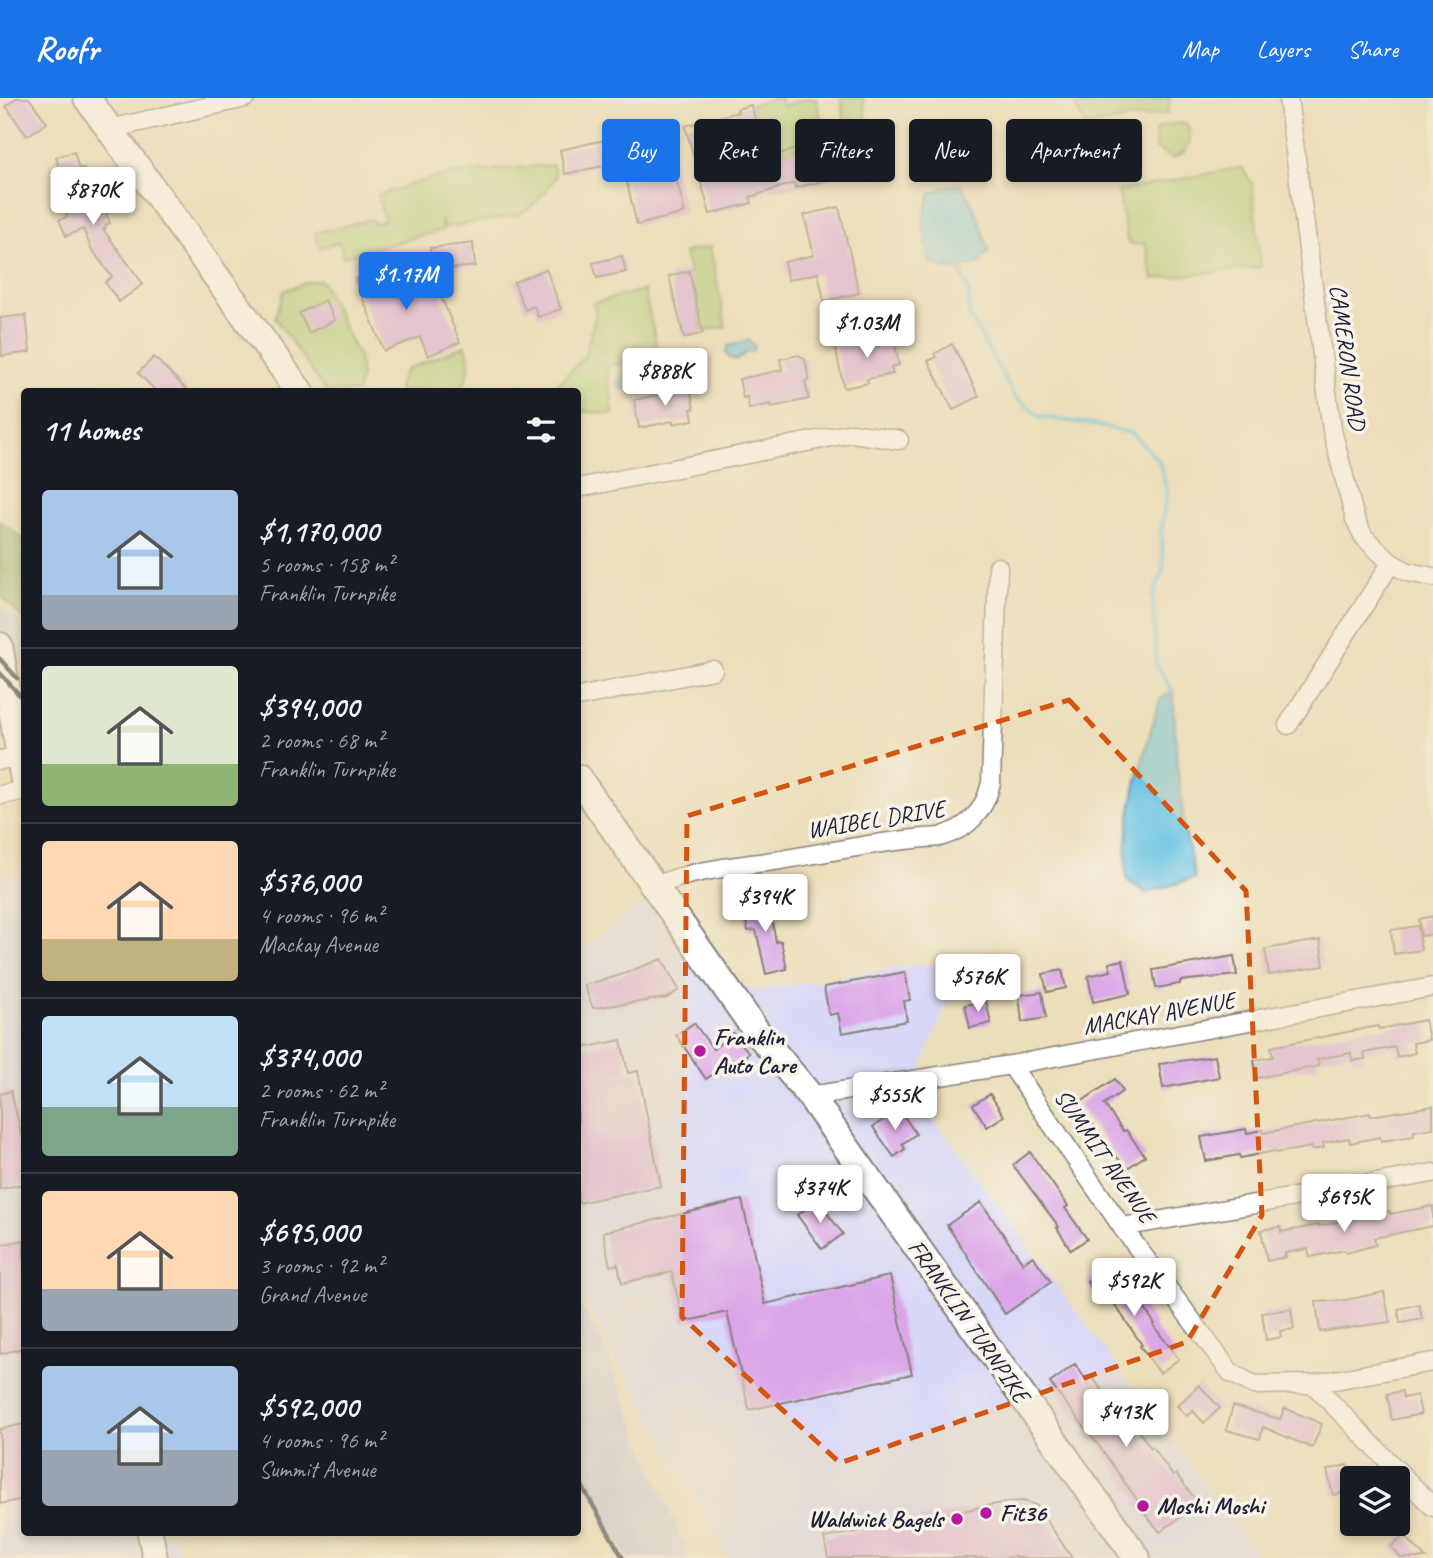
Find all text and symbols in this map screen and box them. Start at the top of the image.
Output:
text: Roofr [35,28,98,70]
text: Map [1182,34,1219,64]
text: Layers [1257,34,1310,64]
text: Share [1348,34,1398,64]
chip: Buy [602,119,680,182]
chip: Rent [694,119,781,182]
chip: Filters [795,119,895,182]
chip: New [909,119,992,182]
chip: Apartment [1006,119,1142,182]
pin: $870K [44,167,142,227]
text: $870K [67,175,120,204]
pin: $1.17M [349,252,463,312]
text: $1.17M [375,260,437,289]
street label: CAMERON ROAD [1323,283,1373,434]
pin: $1.03M [810,300,924,360]
text: $1.03M [836,308,898,337]
pin: $888K [616,348,714,408]
text: $888K [638,356,692,385]
text: 11 homes [42,411,140,449]
icon: filters [522,411,560,449]
text: $1,170,000 [259,512,379,550]
icon: home [98,518,182,602]
text: 5 rooms · 158 m² [259,550,394,579]
text: Franklin Turnpike [259,579,395,608]
text: $394,000 [259,688,359,726]
icon: home [98,694,182,778]
text: 2 rooms · 68 m² [259,726,383,755]
text: Franklin Turnpike [259,755,395,784]
street label: WAIBEL DRIVE [805,793,950,845]
text: $576,000 [259,863,359,901]
icon: home [98,869,182,953]
pin: $394K [716,874,814,934]
text: $394K [739,882,791,911]
text: 4 rooms · 96 m² [259,901,383,930]
text: Mackay Avenue [259,930,378,959]
pin: $576K [929,954,1027,1014]
text: $576K [951,962,1005,991]
street label: MACKAY AVENUE [1081,984,1240,1041]
place label: Franklin Auto Care [714,1022,797,1080]
text: $374,000 [259,1038,359,1076]
marker: Franklin Auto Care [692,1043,708,1059]
icon: home [98,1044,182,1128]
pin: $555K [846,1072,944,1132]
text: 2 rooms · 62 m² [259,1076,383,1105]
text: $555K [869,1080,921,1109]
street label: SUMMIT AVENUE [1048,1083,1164,1231]
text: Franklin Turnpike [259,1105,395,1134]
pin: $374K [771,1166,869,1225]
text: $374K [794,1173,847,1202]
pin: $695K [1295,1174,1393,1234]
text: $695K [1318,1182,1370,1211]
text: $695,000 [259,1213,359,1251]
icon: home [98,1219,182,1303]
street label: FRANKLIN TURNPIKE [901,1234,1038,1411]
text: 3 rooms · 92 m² [259,1251,383,1280]
pin: $592K [1085,1258,1183,1318]
text: $592K [1108,1266,1160,1295]
text: Grand Avenue [259,1280,366,1309]
text: $592,000 [259,1388,359,1426]
pin: $413K [1077,1390,1175,1449]
icon: home [98,1394,182,1478]
text: $413K [1099,1397,1153,1426]
text: 4 rooms · 96 m² [259,1426,383,1455]
text: Summit Avenue [259,1455,376,1484]
map controls [1340,1466,1410,1536]
button: layers [1340,1466,1410,1536]
place label: Moshi Moshi [1157,1491,1267,1521]
place label: Fit36 [1000,1498,1048,1528]
marker: Moshi Moshi [1135,1498,1151,1514]
place label: Waldwick Bagels [808,1504,946,1534]
marker: Fit36 [978,1505,994,1521]
marker: Waldwick Bagels [949,1511,965,1527]

